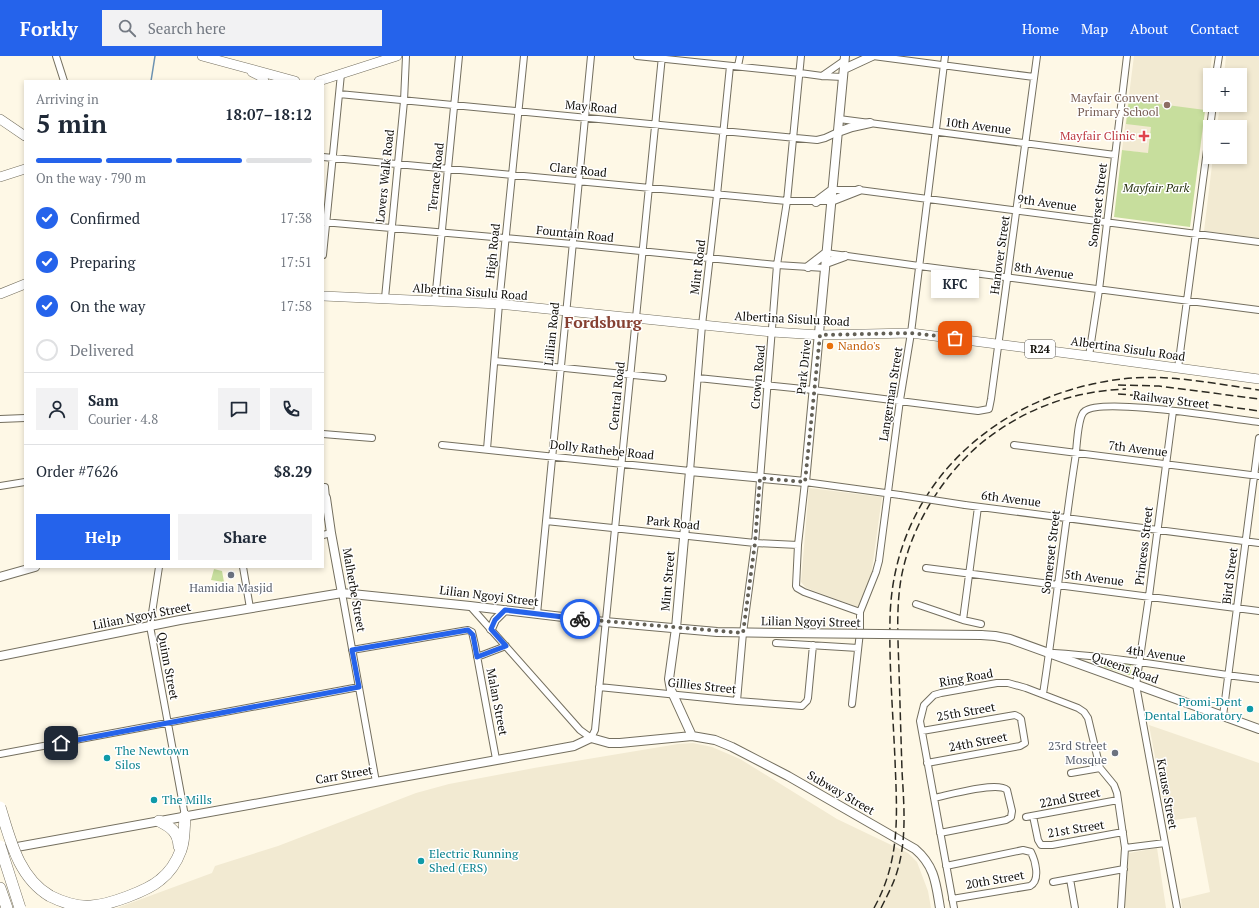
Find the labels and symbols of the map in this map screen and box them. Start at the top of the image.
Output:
place label: Mayfair Convent Primary School [1070,90,1160,119]
street label: May Road [564,97,618,116]
marker: Mayfair Convent Primary School [1162,100,1172,110]
street label: 10th Avenue [944,114,1012,137]
street label: Lovers Walk Road [372,128,397,223]
place label: Mayfair Clinic [1060,128,1135,143]
marker: Mayfair Clinic [1138,130,1150,142]
street label: Terrace Road [424,141,447,212]
street label: Clare Road [549,159,608,180]
street label: Somerset Street [1085,161,1110,248]
park label: Mayfair Park [1122,180,1190,195]
street label: 9th Avenue [1016,191,1078,214]
street label: Hanover Street [987,214,1013,295]
street label: High Road [482,222,503,279]
street label: Fountain Road [535,222,615,245]
street label: Mint Road [687,238,708,295]
street label: 8th Avenue [1013,259,1075,282]
callout: KFC [931,270,979,298]
street label: Albertina Sisulu Road [412,280,528,303]
street label: Lillian Road [541,301,562,367]
street label: Albertina Sisulu Road [734,308,850,329]
district label: Fordsburg [564,311,643,333]
pin [938,321,972,355]
street label: Albertina Sisulu Road [1070,333,1187,364]
place label: Nando's [838,338,880,353]
street label: Park Drive [793,339,814,395]
road number: R24 [1025,340,1055,358]
marker: Nando's [825,341,835,351]
street label: Crown Road [747,344,768,410]
street label: Langerman Street [876,345,905,442]
street label: Central Road [605,361,628,431]
street label: Railway Street [1132,387,1211,412]
street label: Dolly Rathebe Road [549,437,655,462]
street label: 7th Avenue [1108,437,1168,460]
street label: 6th Avenue [980,487,1042,510]
street label: Princess Street [1131,505,1156,586]
street label: Somerset Street [1038,508,1063,595]
street label: Park Road [646,512,701,533]
street label: Bird Street [1219,546,1240,605]
street label: Malherbe Street [340,547,369,634]
street label: Mint Street [657,550,678,612]
street label: 5th Avenue [1063,566,1125,589]
marker: Hamidia Masjid [226,570,236,580]
place label: Hamidia Masjid [189,580,273,595]
street label: Lilian Ngoyi Street [439,582,540,609]
street label: Lilian Ngoyi Street [92,599,193,632]
courier [560,599,600,639]
street label: Lilian Ngoyi Street [761,613,862,630]
street label: Quinn Street [155,631,182,702]
street label: 4th Avenue [1125,642,1187,665]
street label: Queens Road [1090,649,1161,687]
street label: Ring Road [938,665,994,690]
street label: Malan Street [484,667,511,737]
street label: Gillies Street [667,674,738,697]
place label: Promi-Dent Dental Laboratory [1145,694,1243,723]
street label: 25th Street [935,699,997,724]
marker: Promi-Dent Dental Laboratory [1245,704,1255,714]
pin [44,726,78,760]
street label: 24th Street [947,728,1009,755]
place label: 23rd Street Mosque [1048,738,1108,767]
place label: The Newtown Silos [115,743,189,772]
marker: 23rd Street Mosque [1110,748,1120,758]
marker: The Newtown Silos [102,753,112,763]
street label: Krause Street [1154,757,1181,831]
street label: Carr Street [314,762,374,787]
street label: Subway Street [805,767,878,818]
street label: 22nd Street [1038,784,1102,811]
place label: The Mills [162,792,212,807]
marker: The Mills [149,795,159,805]
street label: 21st Street [1046,817,1106,840]
place label: Electric Running Shed (ERS) [429,846,519,875]
marker: Electric Running Shed (ERS) [416,856,426,866]
street label: 20th Street [964,867,1026,892]

